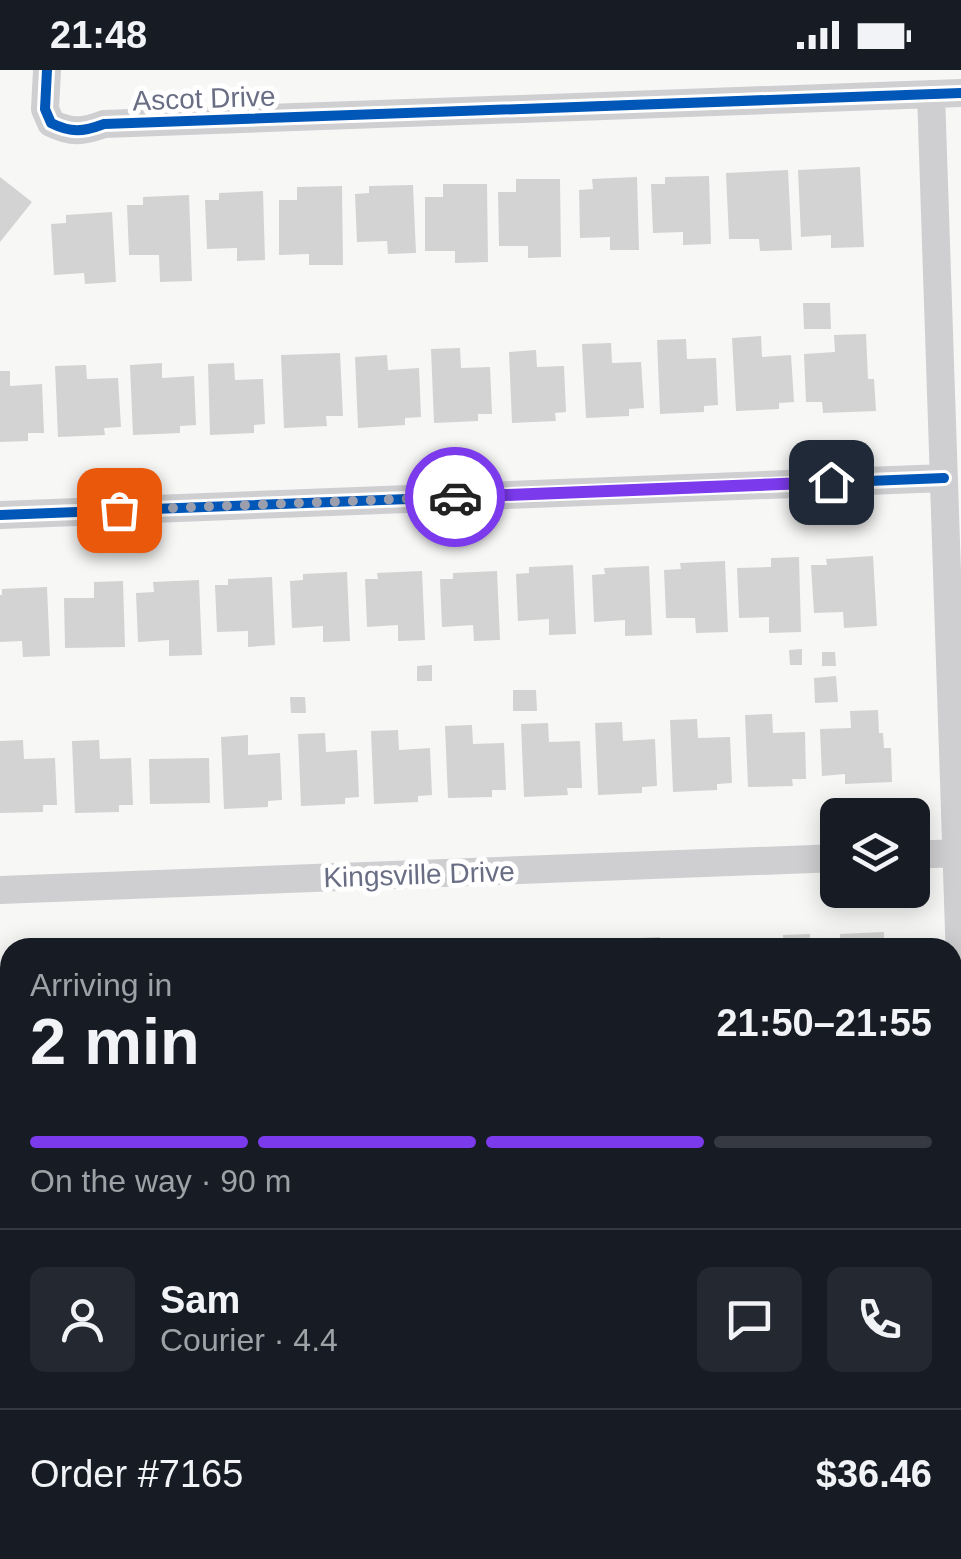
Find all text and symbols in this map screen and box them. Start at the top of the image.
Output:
text: 21:48 [50,14,147,56]
street label: Ascot Drive [132,81,276,116]
pin [789,440,874,525]
courier [405,447,505,547]
icon: home [804,455,859,510]
pin [77,468,162,553]
icon: car [428,470,483,525]
icon: bag [92,483,147,538]
map controls [820,798,930,908]
button: layers [820,798,930,908]
street label: Kingsville Drive [323,856,515,893]
text: Arriving in [30,967,172,1003]
text: 21:50–21:55 [716,1002,932,1044]
text: 2 min [30,1005,200,1078]
text: On the way · 90 m [30,1163,291,1199]
button: person [30,1267,135,1372]
button: chat [697,1267,802,1372]
button: phone [827,1267,932,1372]
text: Sam [160,1279,240,1321]
text: Courier · 4.4 [160,1322,338,1358]
text: Order #7165 [30,1453,243,1495]
text: $36.46 [816,1453,932,1495]

